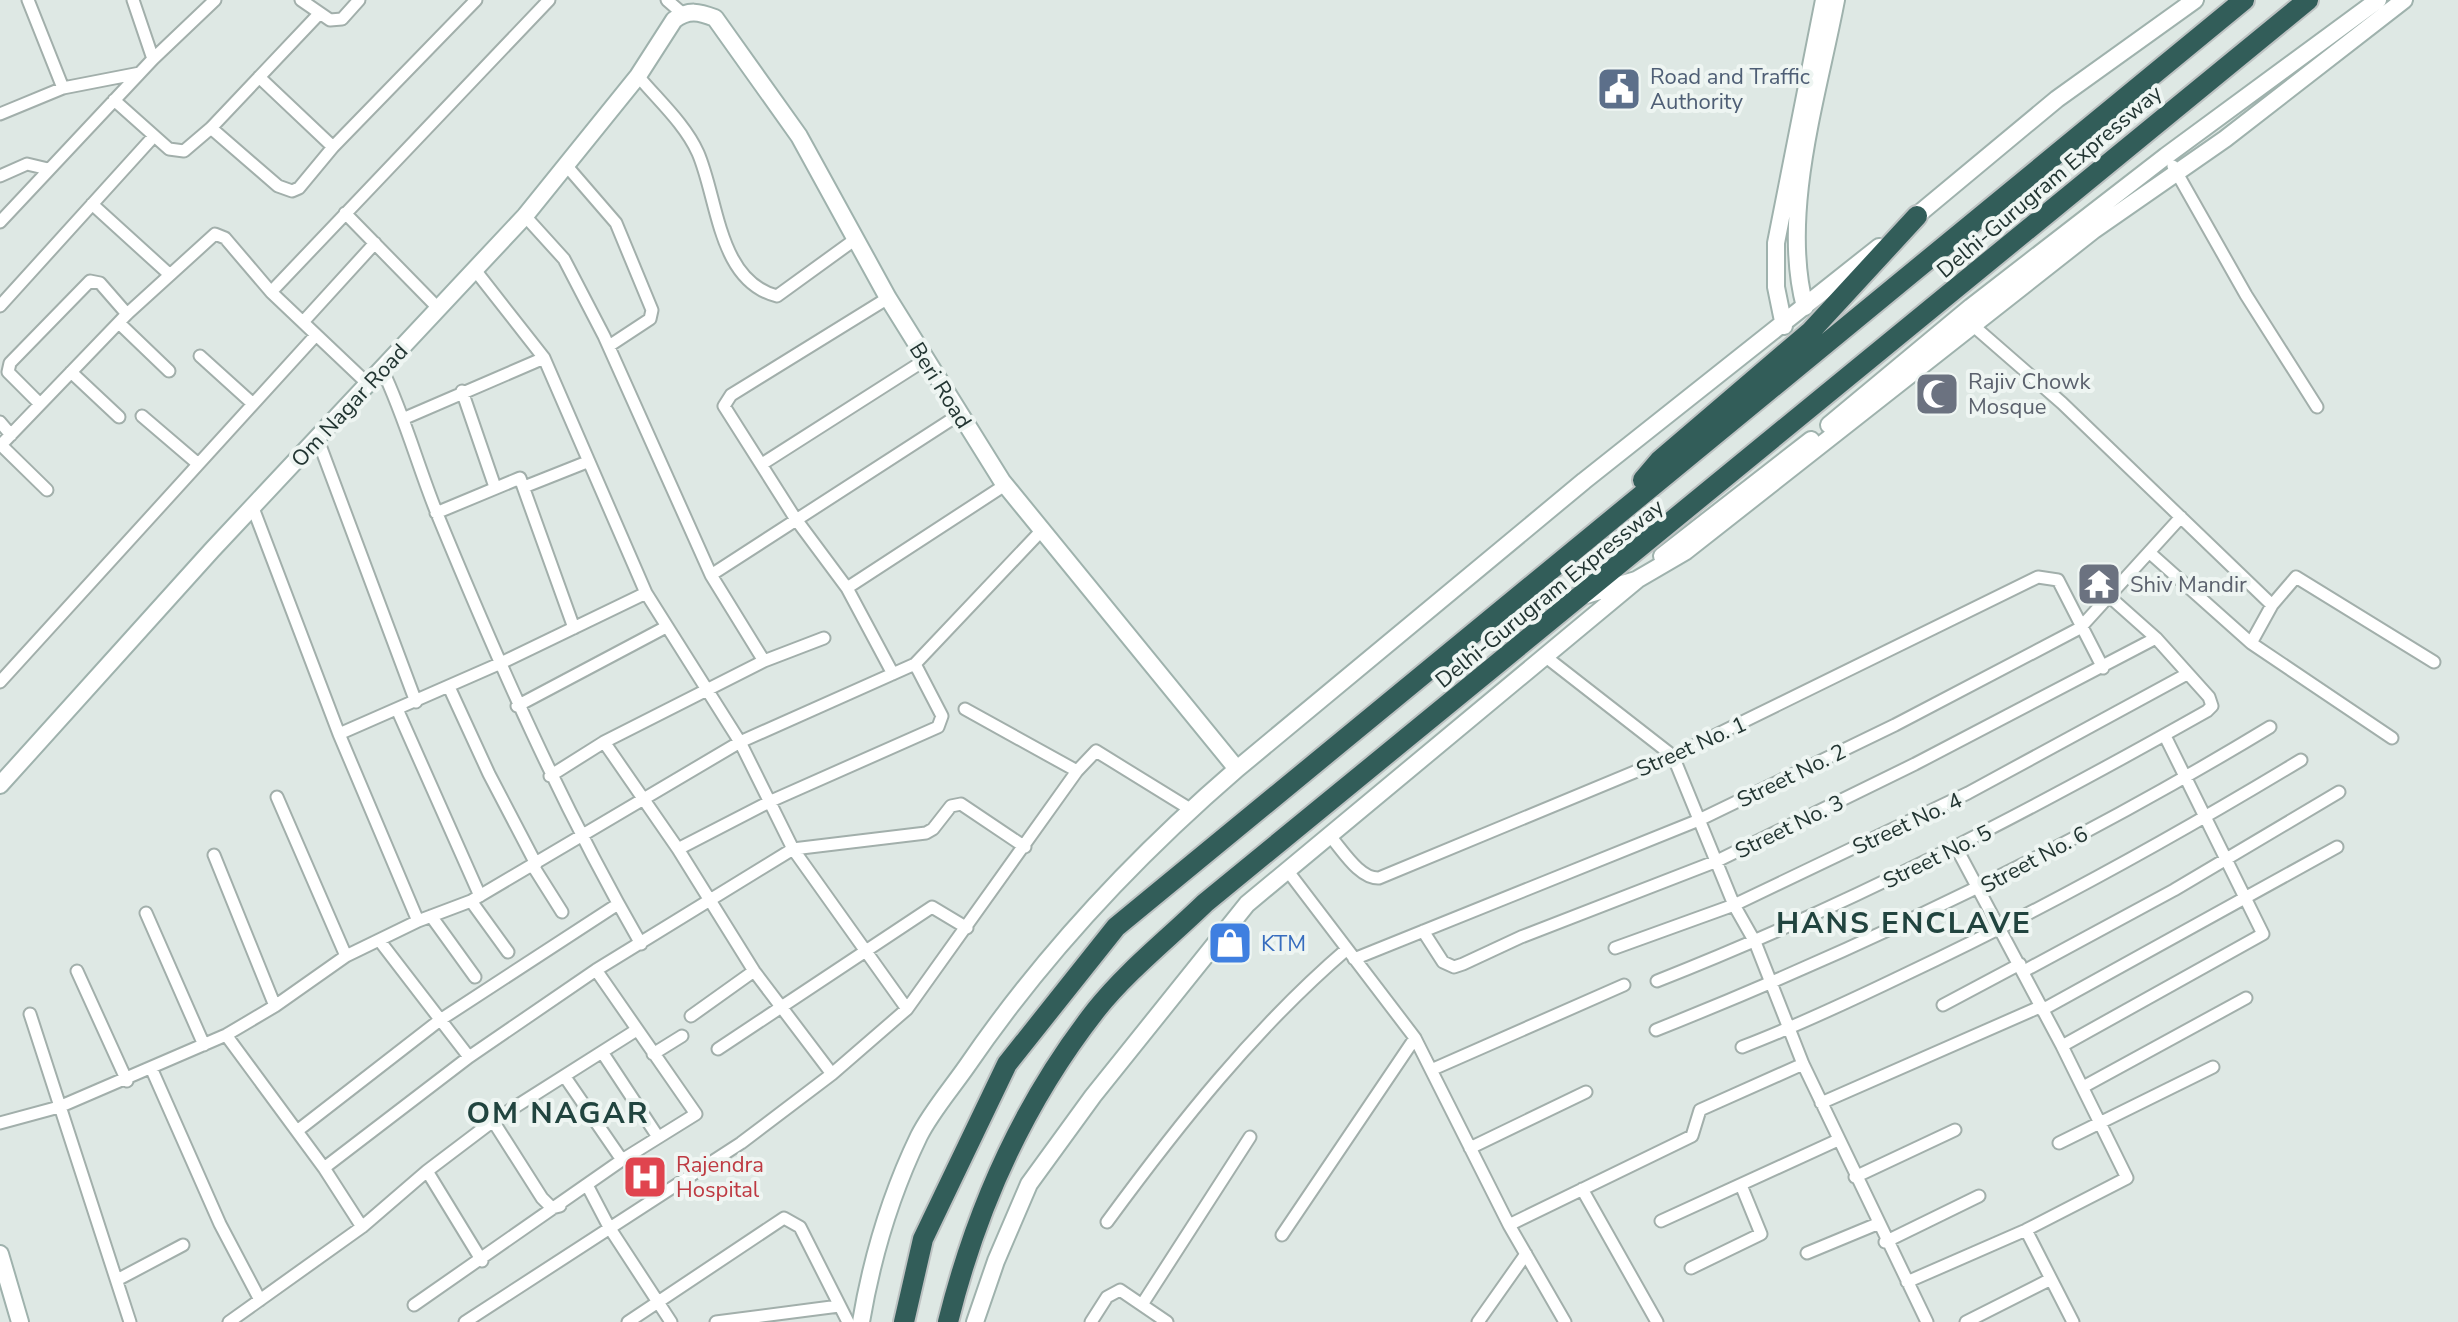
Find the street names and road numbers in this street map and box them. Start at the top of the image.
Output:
street label: Delhi-Gurugram Expressway [1931,78,2169,285]
street label: Om Nagar Road [285,337,415,474]
street label: Beri Road [902,337,978,434]
street label: Delhi-Gurugram Expressway [1429,492,1671,695]
street label: Street No. 1 [1632,709,1751,785]
street label: Street No. 2 [1732,737,1851,815]
street label: Street No. 4 [1848,785,1967,862]
street label: Street No. 3 [1730,788,1849,866]
street label: Street No. 5 [1878,818,1997,896]
street label: Street No. 6 [1976,819,2093,901]

